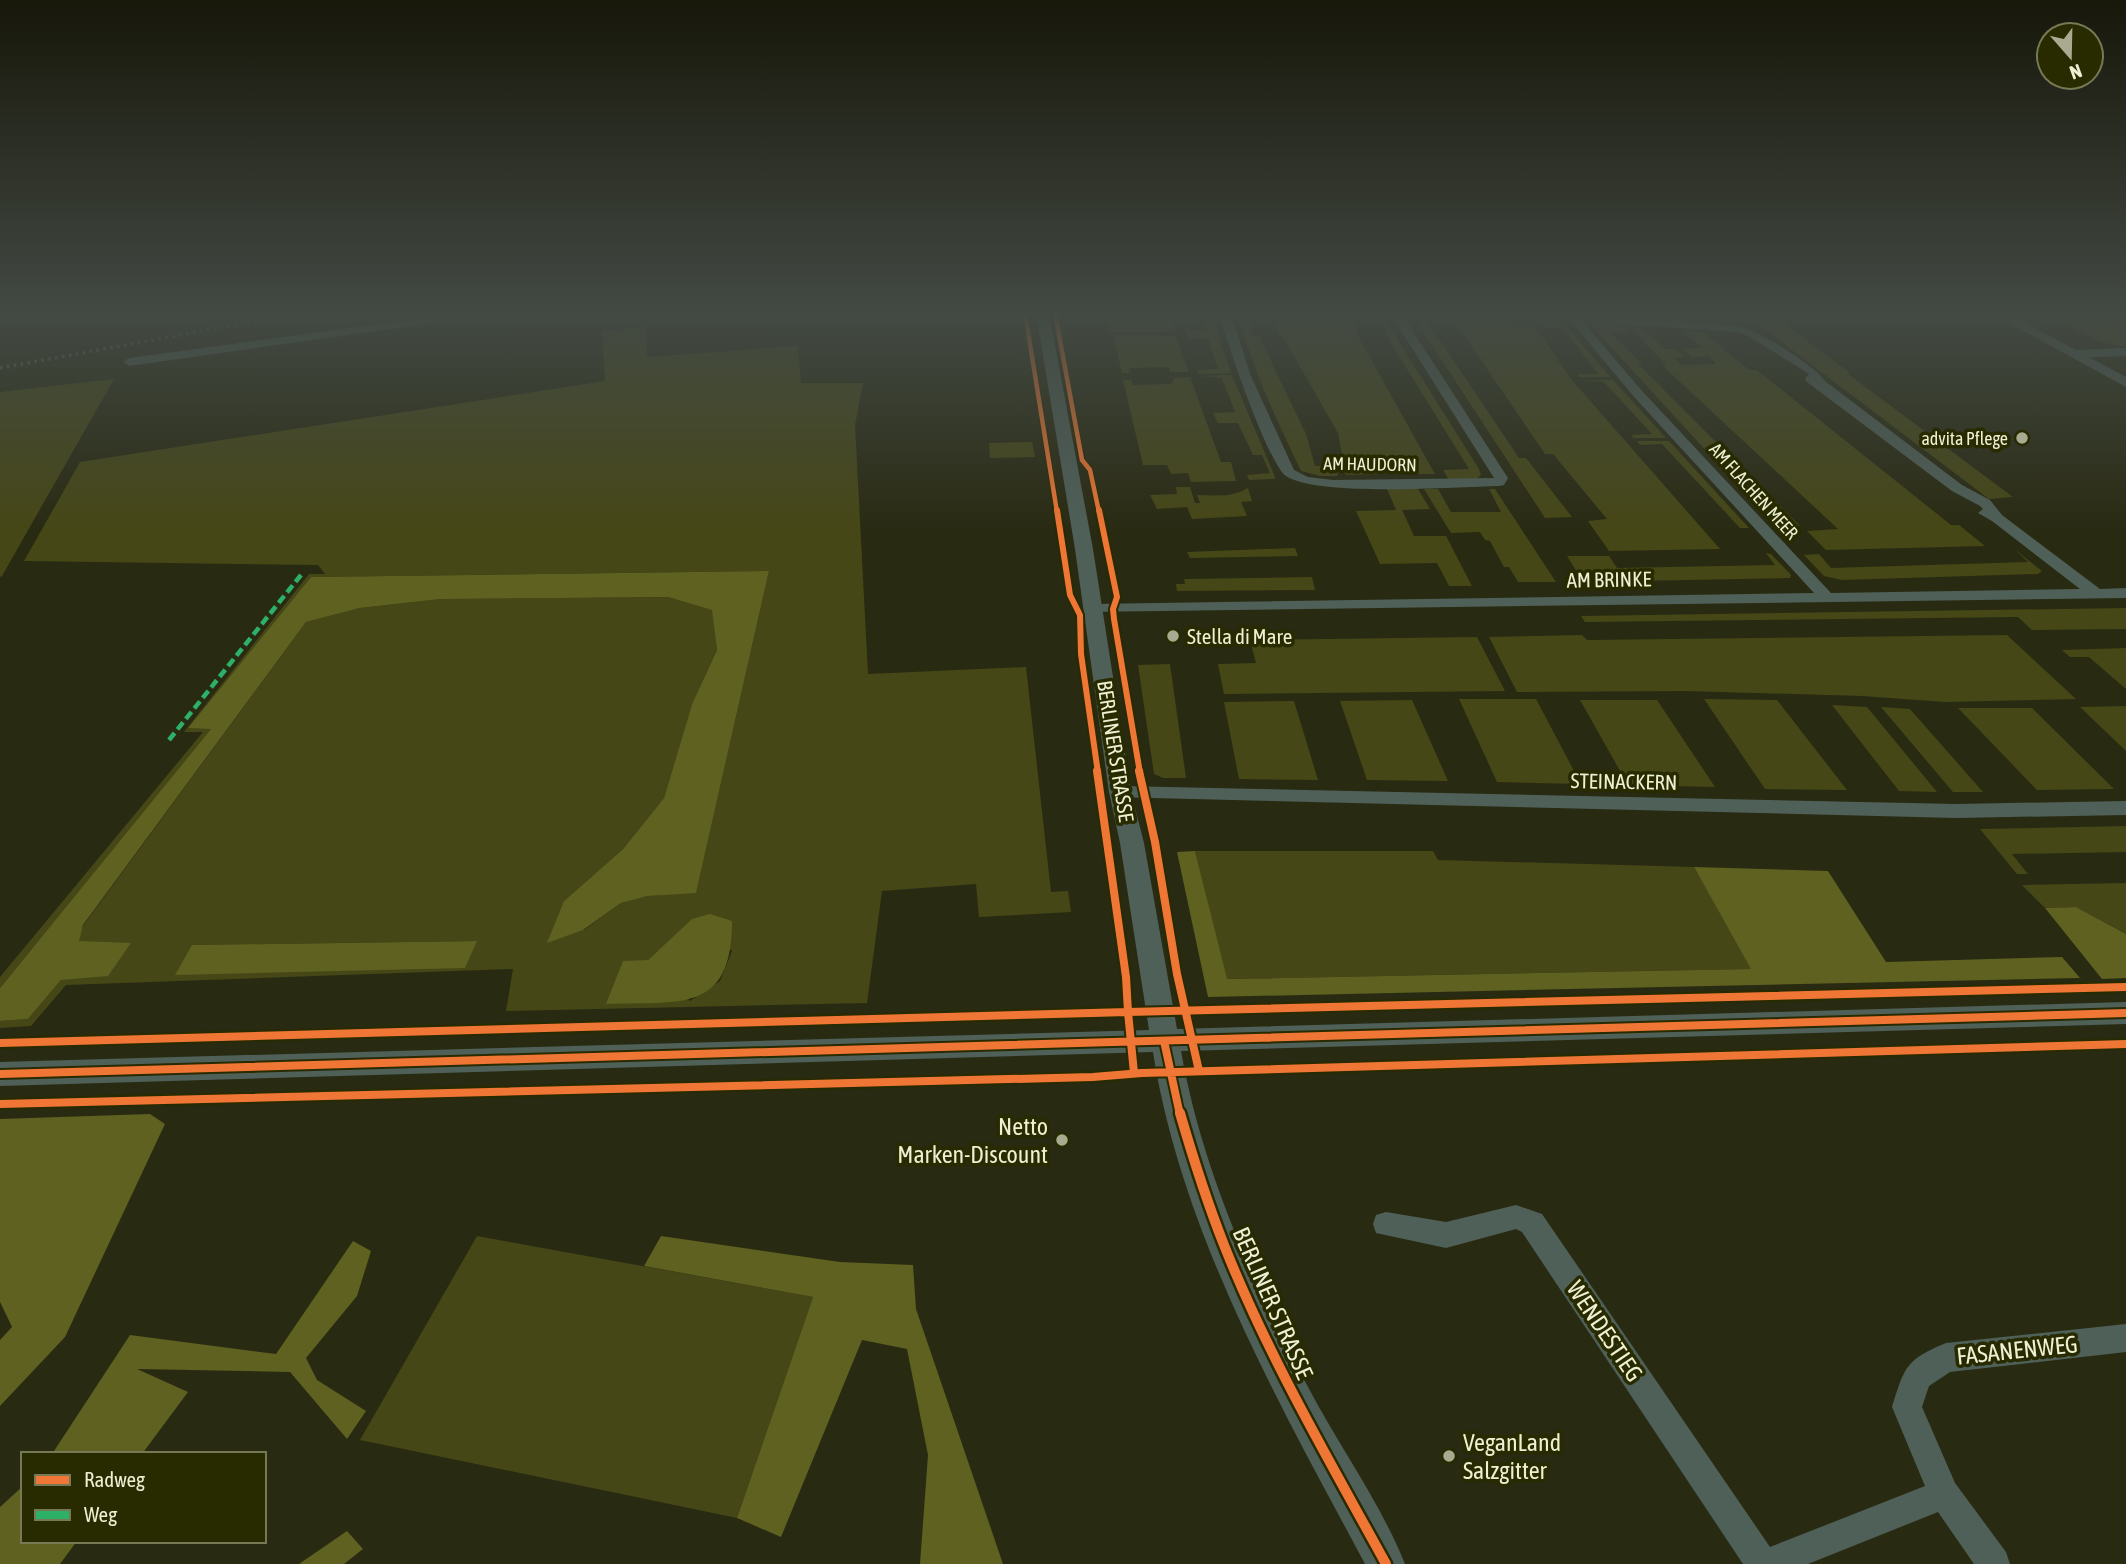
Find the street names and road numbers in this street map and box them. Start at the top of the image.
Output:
street label: AM FLACHEN MEER [1705,439,1803,543]
street label: AM HAUDORN [1323,453,1417,475]
street label: AM BRINKE [1566,566,1652,592]
street label: BERLINER STRASSE [1093,678,1139,824]
street label: STEINACKERN [1570,768,1678,794]
street label: BERLINER STRASSE [1227,1223,1319,1383]
street label: WENDESTIEG [1562,1276,1648,1386]
street label: FASANENWEG [1955,1330,2079,1370]

